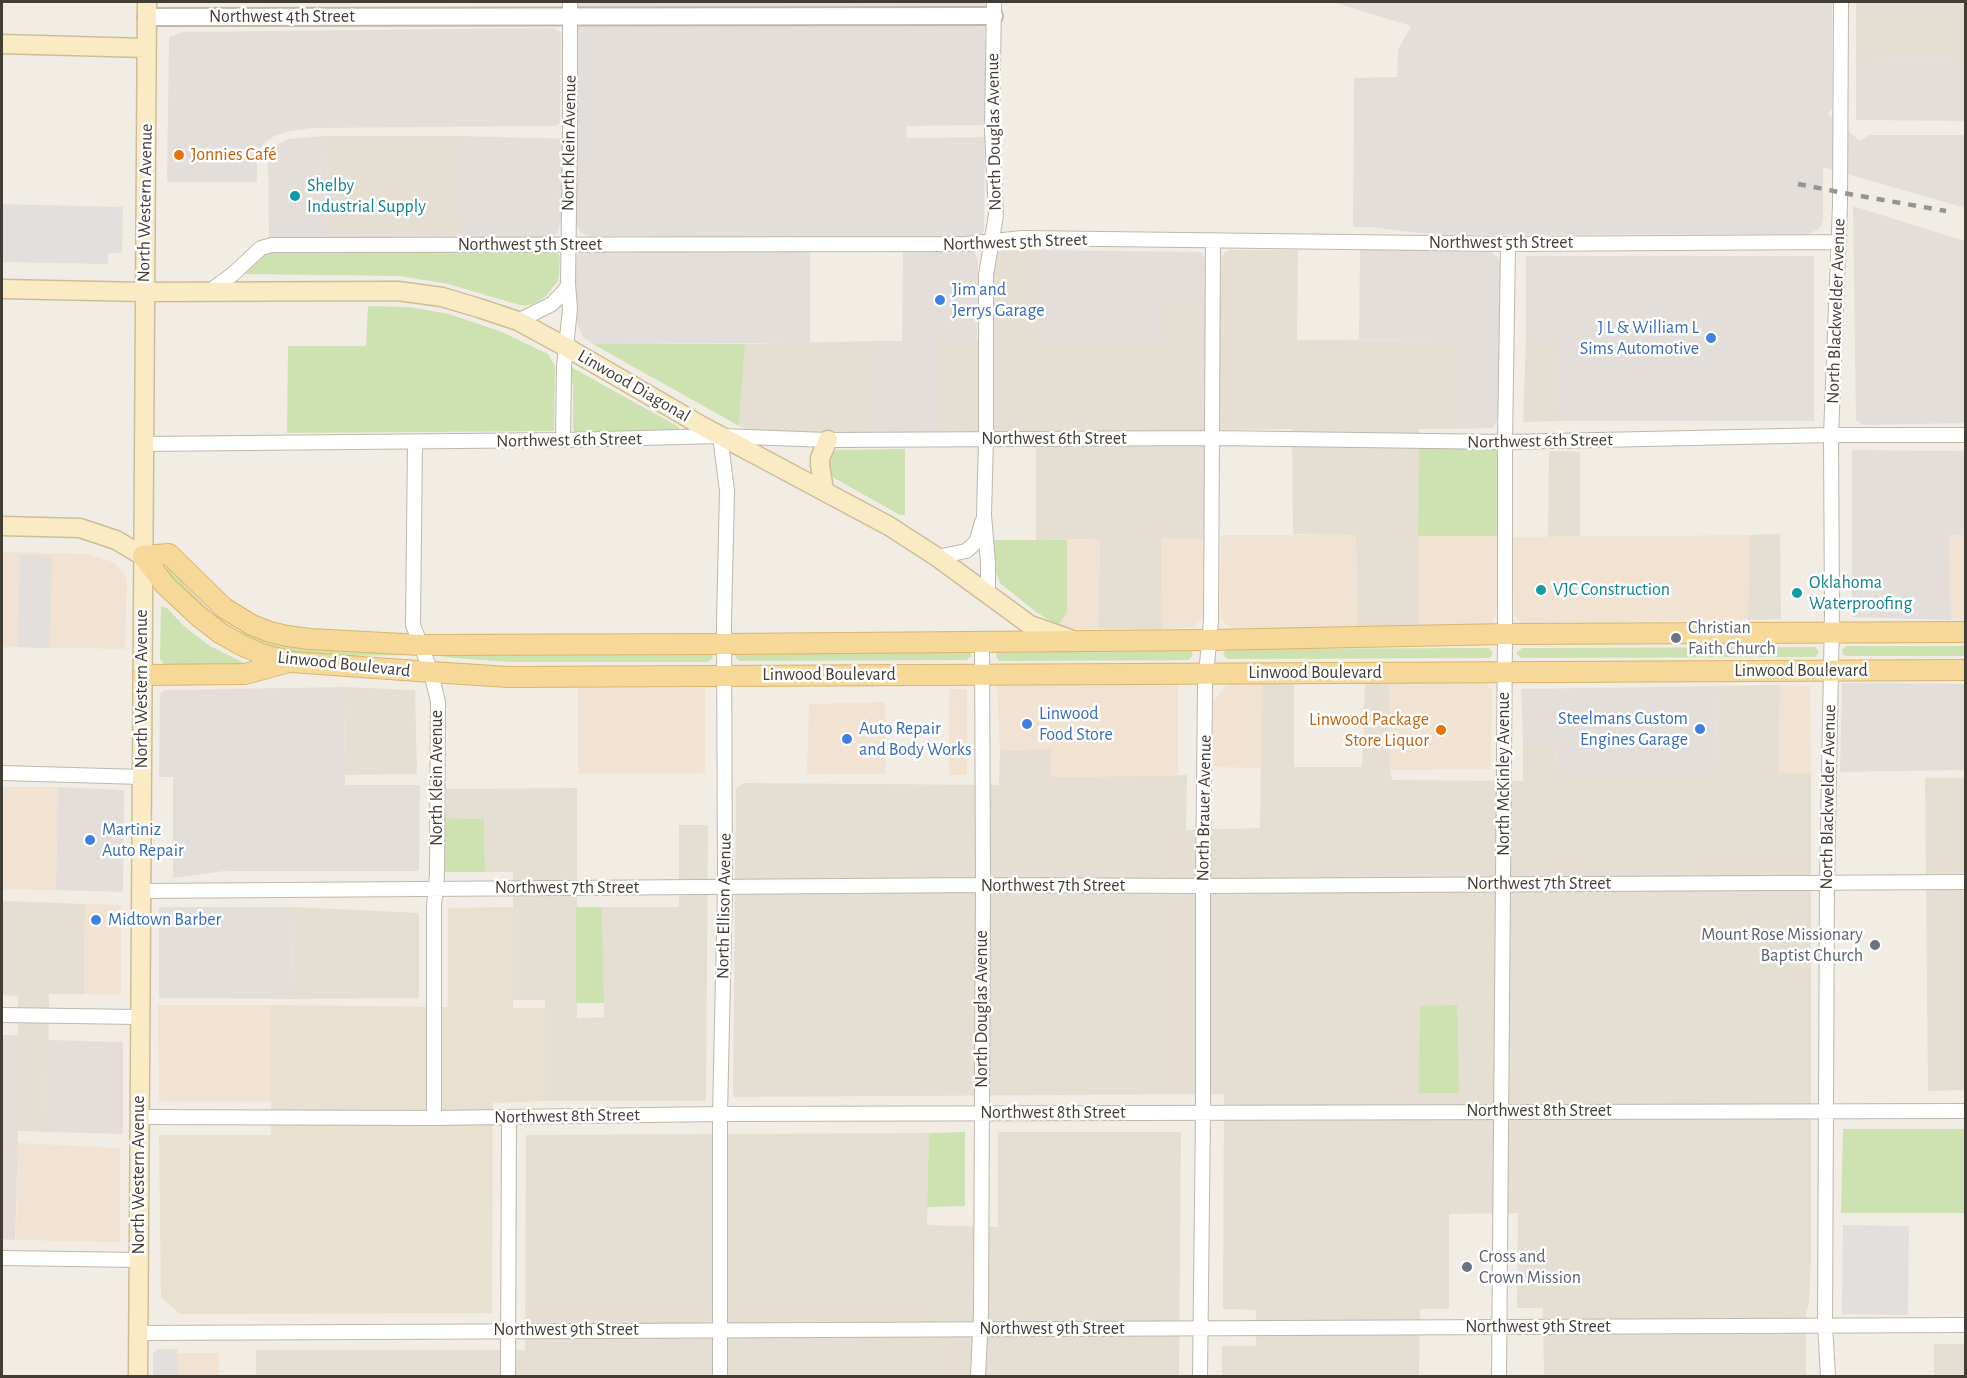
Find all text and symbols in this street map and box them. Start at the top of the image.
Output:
street label: Northwest 4th Street [209,6,355,28]
street label: North Douglas Avenue [982,53,1006,211]
street label: North Klein Avenue [557,75,581,211]
street label: North Western Avenue [133,123,157,283]
place label: Jonnies Café [191,144,276,166]
marker: Jonnies Café [172,148,186,162]
place label: Shelby Industrial Supply [307,175,426,218]
marker: Shelby Industrial Supply [288,189,302,203]
street label: North Blackwelder Avenue [1822,218,1850,404]
street label: Northwest 5th Street [942,229,1088,255]
street label: Northwest 5th Street [1429,232,1573,254]
street label: Northwest 5th Street [458,234,602,256]
place label: Jim and Jerrys Garage [952,279,1044,322]
marker: Jim and Jerrys Garage [933,293,947,307]
place label: J L & William L Sims Automotive [1580,317,1699,360]
marker: J L & William L Sims Automotive [1704,331,1718,345]
street label: Linwood Diagonal [574,345,694,427]
street label: Northwest 6th Street [496,428,642,452]
street label: Northwest 6th Street [981,428,1127,450]
street label: Northwest 6th Street [1467,429,1613,453]
place label: Oklahoma Waterproofing [1809,572,1912,614]
place label: VJC Construction [1553,579,1670,601]
marker: VJC Construction [1534,583,1548,597]
marker: Oklahoma Waterproofing [1790,586,1804,600]
street label: North Western Avenue [131,609,153,769]
place label: Christian Faith Church [1688,617,1776,660]
marker: Christian Faith Church [1669,631,1683,645]
street label: Linwood Boulevard [277,646,411,682]
street label: Linwood Boulevard [1734,660,1868,682]
street label: Linwood Boulevard [1248,662,1382,684]
street label: Linwood Boulevard [762,664,896,686]
street label: North McKinley Avenue [1493,692,1515,856]
place label: Linwood Food Store [1039,703,1113,746]
street label: North Blackwelder Avenue [1816,704,1840,890]
place label: Steelmans Custom Engines Garage [1558,708,1688,750]
place label: Linwood Package Store Liquor [1309,709,1429,752]
street label: North Klein Avenue [426,710,448,846]
marker: Linwood Food Store [1020,717,1034,731]
place label: Auto Repair and Body Works [859,718,972,760]
marker: Steelmans Custom Engines Garage [1693,722,1707,736]
marker: Linwood Package Store Liquor [1434,723,1448,737]
marker: Auto Repair and Body Works [840,732,854,746]
street label: North Brauer Avenue [1192,735,1216,881]
place label: Martiniz Auto Repair [102,819,184,862]
marker: Martiniz Auto Repair [83,833,97,847]
street label: North Ellison Avenue [712,833,736,979]
street label: Northwest 7th Street [1467,873,1611,895]
street label: Northwest 7th Street [981,875,1125,897]
street label: Northwest 7th Street [495,877,639,899]
place label: Midtown Barber [108,909,221,931]
marker: Midtown Barber [89,913,103,927]
place label: Mount Rose Missionary Baptist Church [1701,924,1863,966]
street label: North Douglas Avenue [971,930,993,1088]
marker: Mount Rose Missionary Baptist Church [1868,938,1882,952]
street label: North Western Avenue [128,1095,150,1255]
street label: Northwest 8th Street [1466,1100,1612,1122]
street label: Northwest 8th Street [980,1102,1126,1124]
street label: Northwest 8th Street [494,1104,640,1128]
place label: Cross and Crown Mission [1479,1246,1581,1288]
marker: Cross and Crown Mission [1460,1260,1474,1274]
street label: Northwest 9th Street [1465,1316,1611,1338]
street label: Northwest 9th Street [979,1318,1125,1340]
street label: Northwest 9th Street [493,1319,639,1341]

